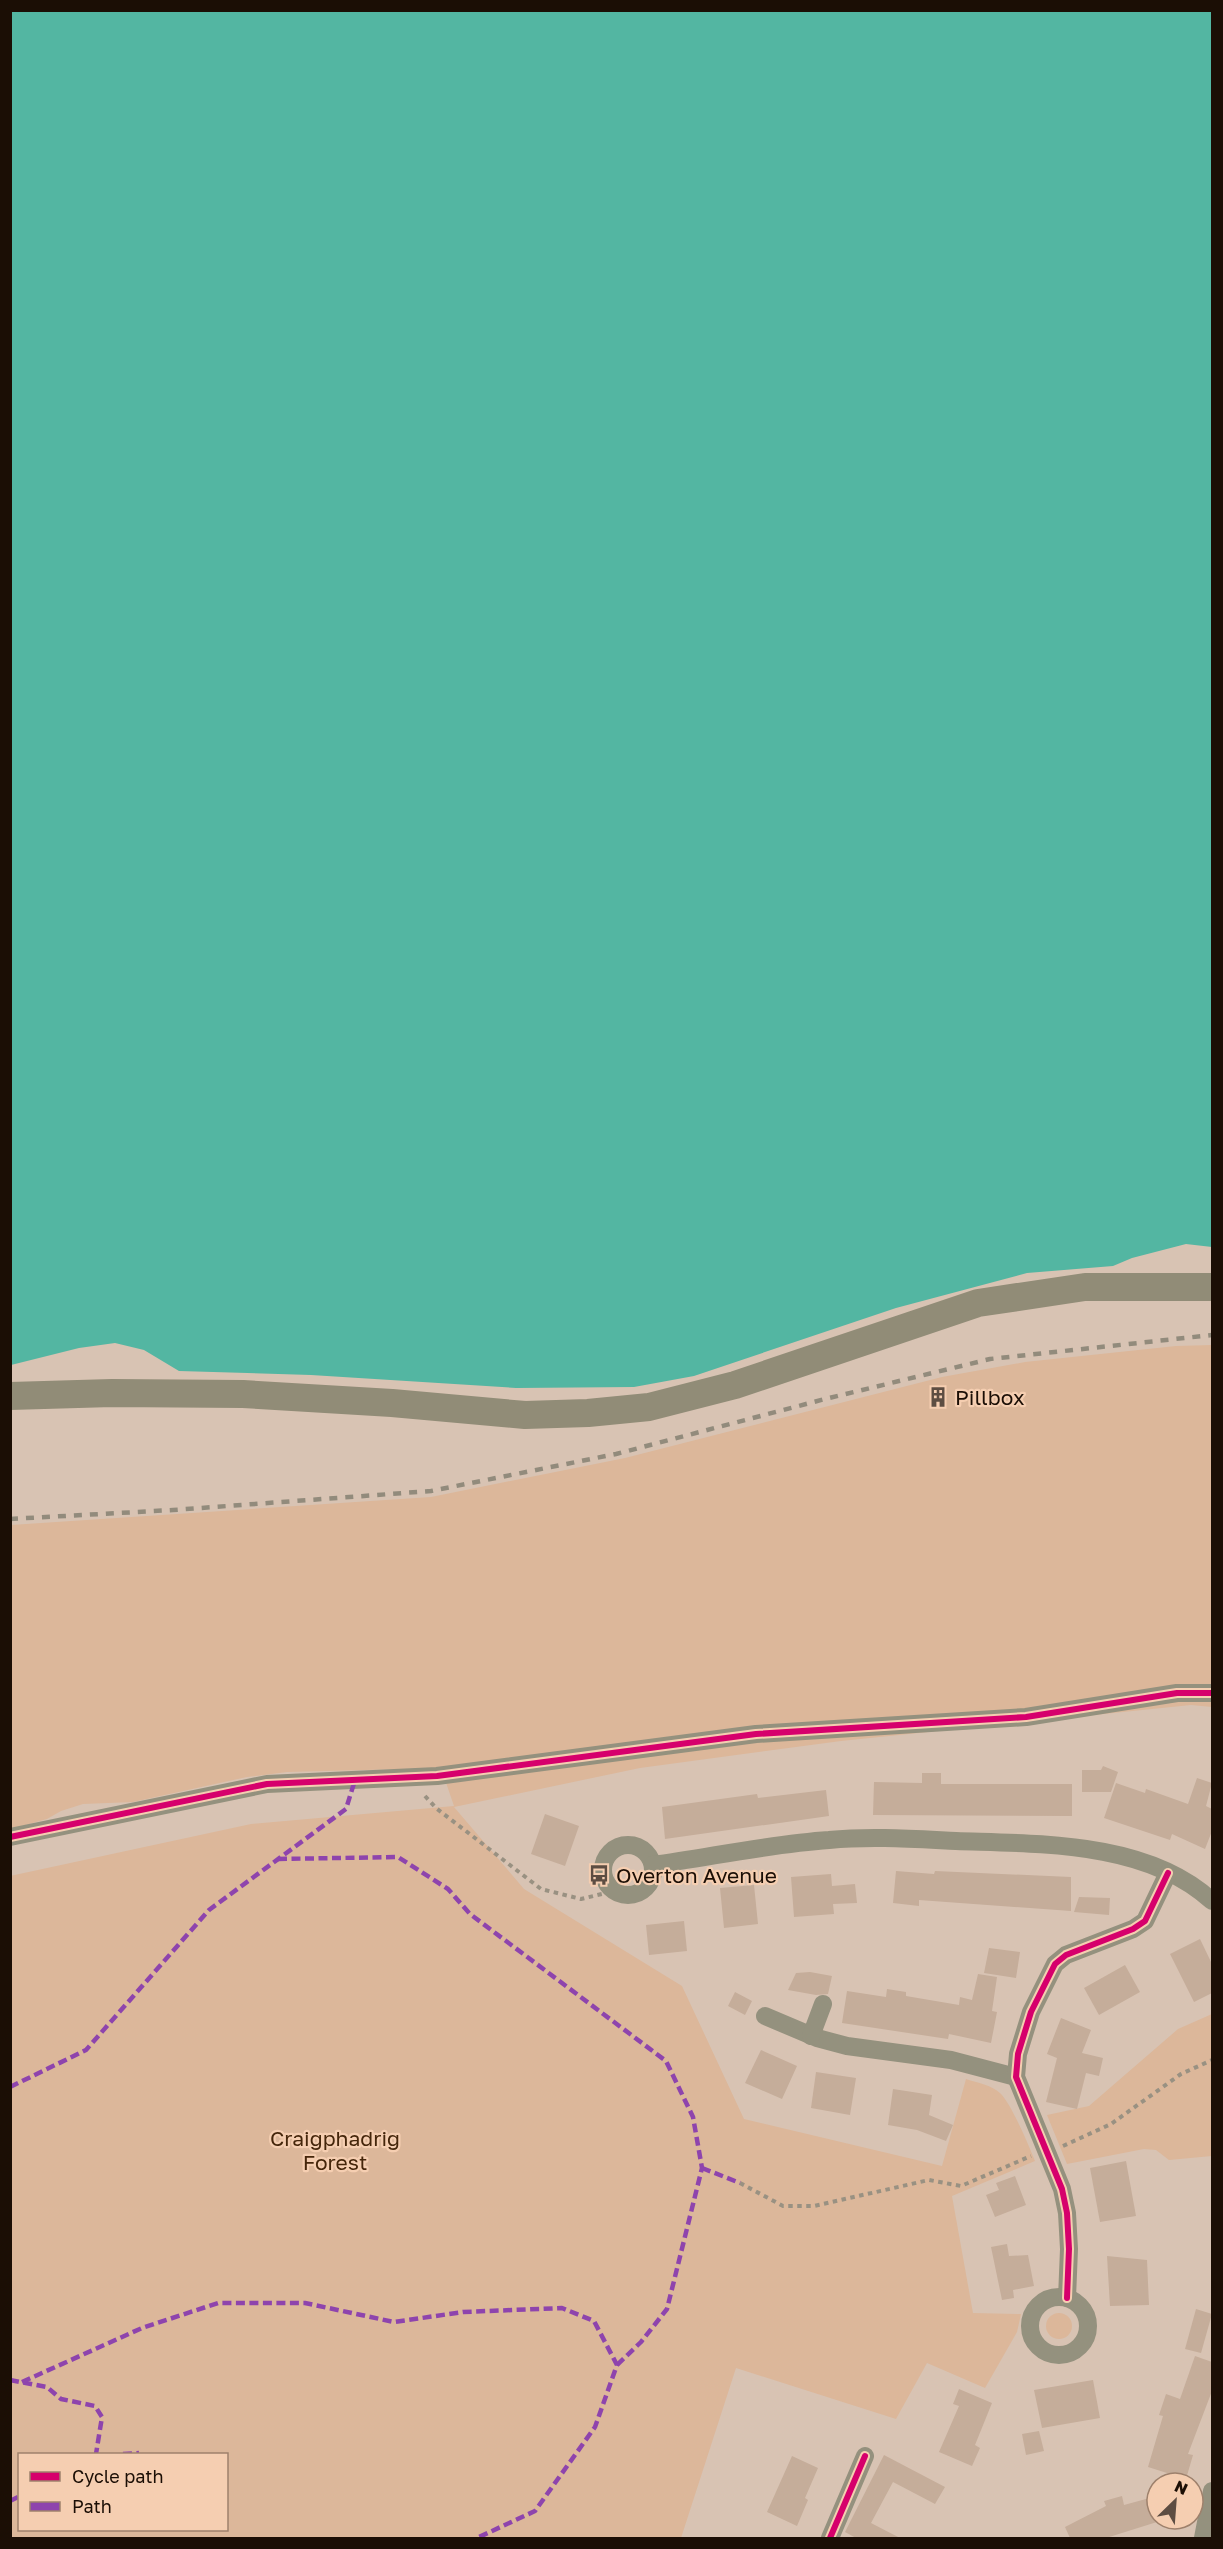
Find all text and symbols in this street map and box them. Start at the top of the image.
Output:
place label: Pillbox [955,1384,1025,1410]
building icon: Pillbox [926,1385,950,1409]
place label: Overton Avenue [616,1862,777,1888]
bus stop icon: Overton Avenue [587,1863,611,1887]
park label: Craigphadrig Forest [270,2125,400,2175]
legend [18,2453,228,2531]
text: Cycle path [72,2465,164,2487]
north arrow [1145,2471,1205,2531]
text: N [1172,2476,1191,2499]
text: Path [72,2495,112,2517]

